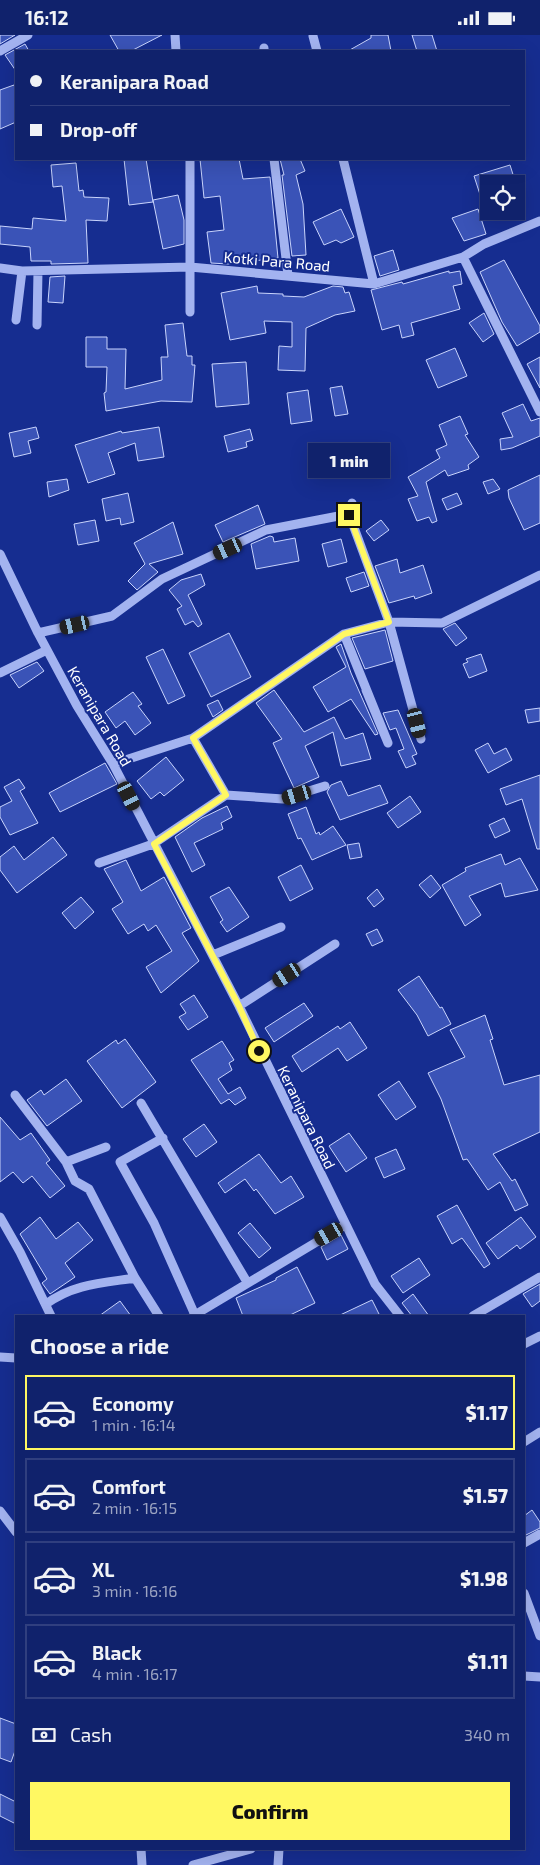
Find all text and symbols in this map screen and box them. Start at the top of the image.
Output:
text: 16:12 [25,6,69,29]
text: Keranipara Road [60,70,209,93]
text: Drop-off [60,118,137,141]
map controls [480,175,525,220]
button: locate [480,175,525,220]
street label: Kotki Para Road [223,247,331,275]
callout: 1 min [308,443,390,477]
text: 1 min [329,451,369,470]
route end [338,504,360,526]
car [211,536,244,562]
car [58,614,91,636]
street label: Keranipara Road [64,663,136,769]
car [406,707,427,739]
car [115,779,142,813]
car [280,783,313,807]
car [270,961,303,989]
route start [248,1040,270,1062]
street label: Keranipara Road [274,1062,340,1172]
car [312,1220,345,1248]
text: Choose a ride [30,1332,169,1358]
icon: car [32,1390,77,1435]
text: Economy [92,1392,174,1415]
text: $1.17 [466,1401,508,1424]
text: 1 min · 16:14 [92,1415,176,1434]
icon: car [32,1473,77,1518]
text: Comfort [92,1475,166,1498]
text: $1.57 [463,1484,508,1507]
text: 2 min · 16:15 [92,1498,177,1517]
icon: car [32,1556,77,1601]
text: XL [92,1558,114,1581]
text: $1.98 [460,1567,508,1590]
text: 3 min · 16:16 [92,1581,177,1600]
icon: car [32,1639,77,1684]
text: Black [92,1641,142,1664]
text: $1.11 [467,1650,508,1673]
text: 4 min · 16:17 [92,1664,177,1683]
icon: cash [30,1721,58,1749]
text: Cash [70,1723,112,1746]
text: 340 m [464,1725,510,1744]
button: Confirm [30,1782,510,1840]

